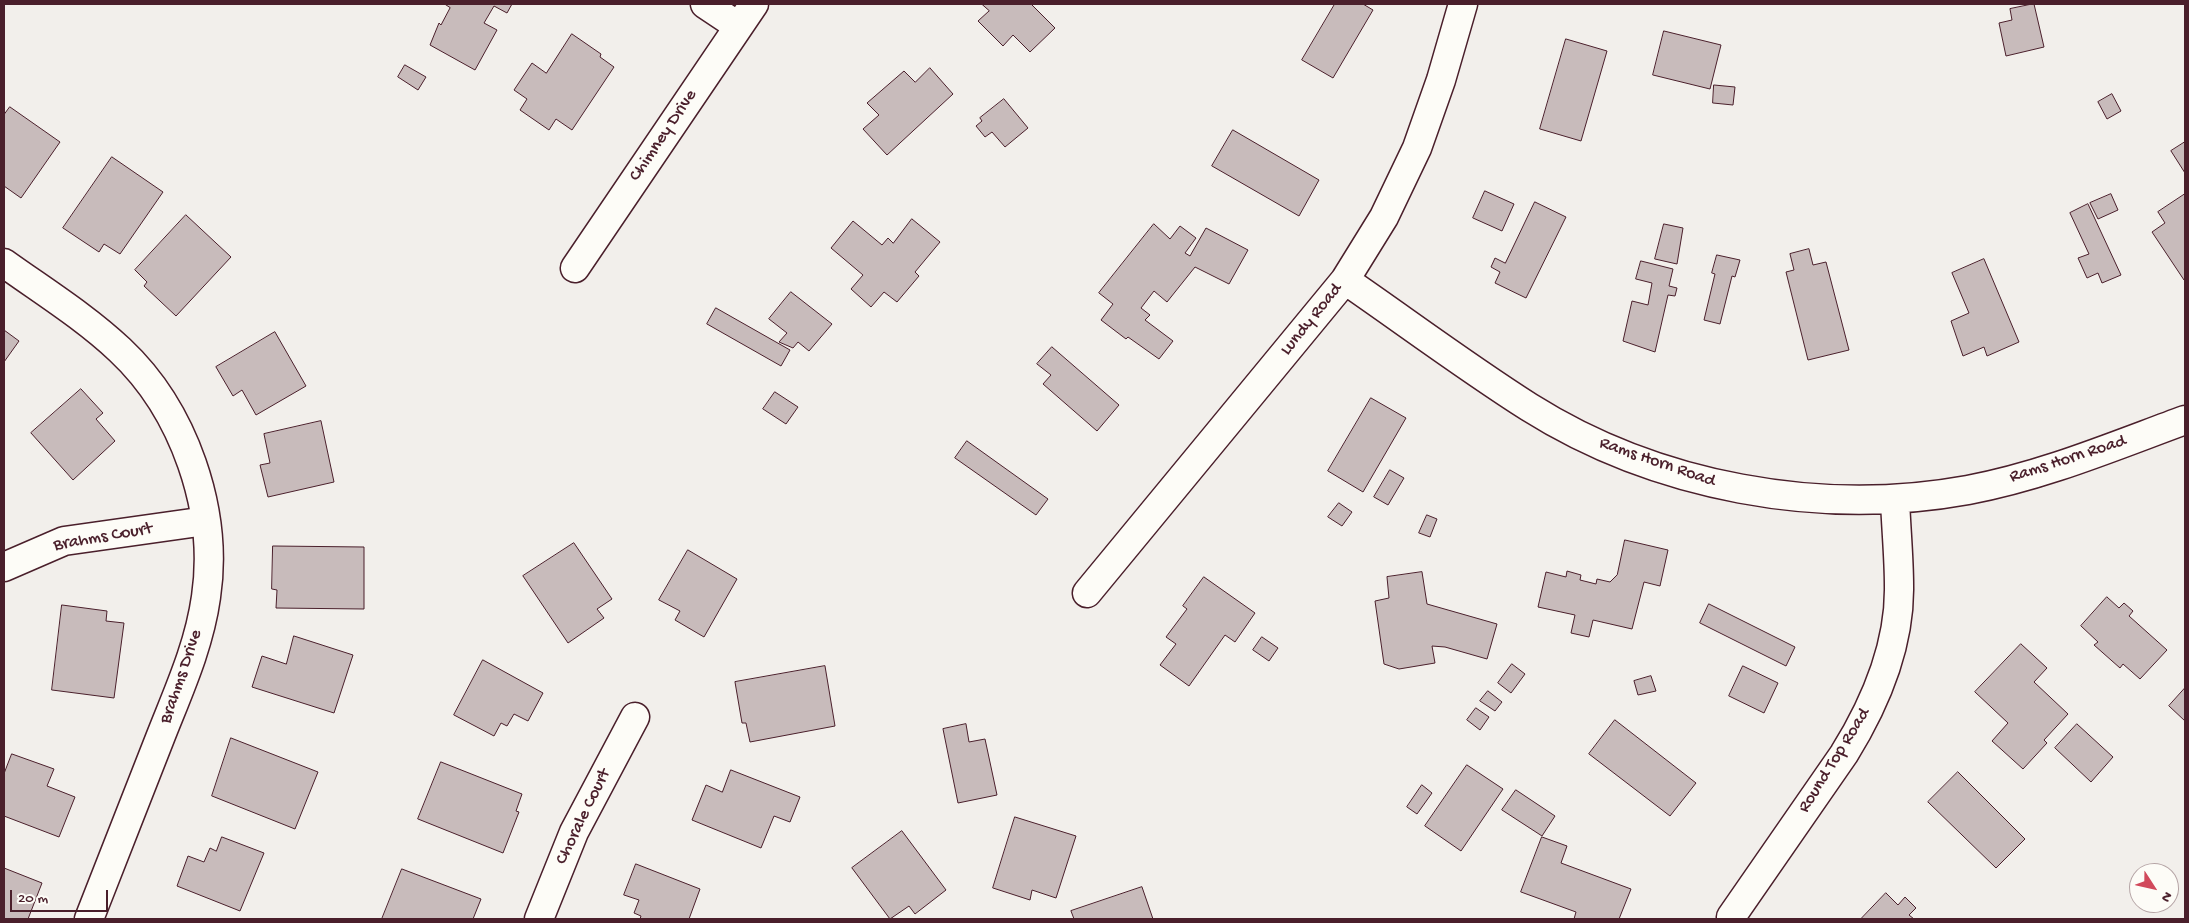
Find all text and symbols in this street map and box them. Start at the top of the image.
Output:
street label: Chimney Drive [625,86,703,186]
street label: Lundy Road [1276,280,1348,360]
street label: Rams Horn Road [2007,431,2129,489]
street label: Rams Horn Road [1596,433,1718,493]
street label: Brahms Court [52,519,154,557]
street label: Brahms Drive [156,627,208,727]
street label: Round Top Road [1794,705,1876,817]
street label: Chorale Court [552,766,616,868]
north arrow [2129,863,2179,913]
scale bar [12,880,110,912]
text: N [2156,888,2175,905]
text: 20 m [18,890,48,908]

